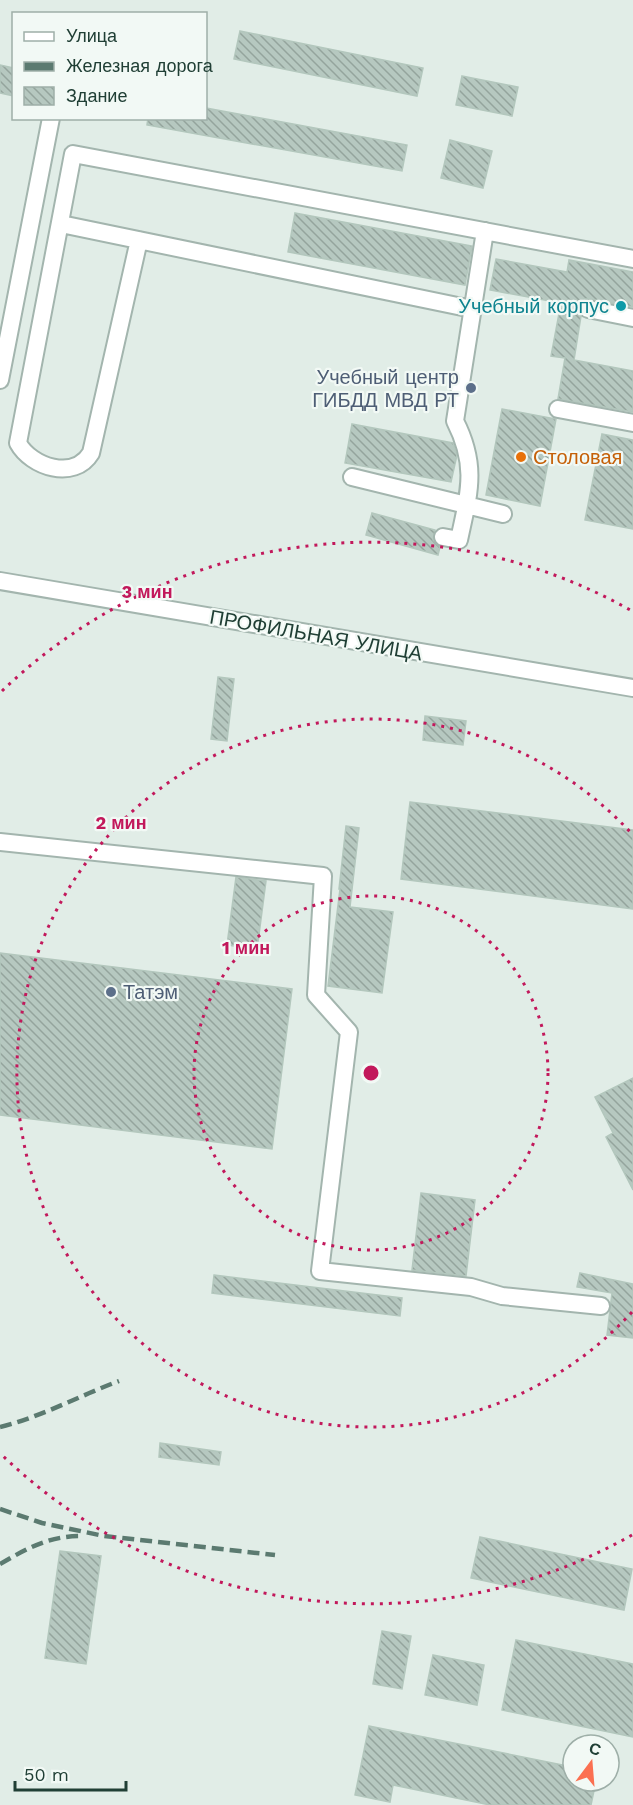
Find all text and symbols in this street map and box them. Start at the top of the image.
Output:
legend [12,12,207,120]
text: Улица [66,25,118,46]
text: Железная дорога [66,55,214,76]
text: Здание [66,85,127,106]
place label: Учебный корпус [458,294,609,318]
marker: Учебный корпус [614,299,628,313]
place label: Учебный центр ГИБДД МВД РТ [312,365,459,412]
marker: Учебный центр ГИБДД МВД РТ [464,381,478,395]
place label: Столовая [533,445,622,469]
marker: Столовая [514,450,528,464]
text: 3 мин [121,581,173,602]
street label: ПРОФИЛЬНАЯ УЛИЦА [208,604,425,666]
text: 2 мин [95,812,147,833]
text: 1 мин [222,937,270,958]
place label: Татэм [123,980,178,1004]
marker: Татэм [104,985,118,999]
centre of rings [361,1063,381,1083]
north arrow [561,1733,621,1793]
text: С [587,1738,604,1760]
scale bar [15,1754,126,1792]
text: 50 m [24,1764,69,1785]

